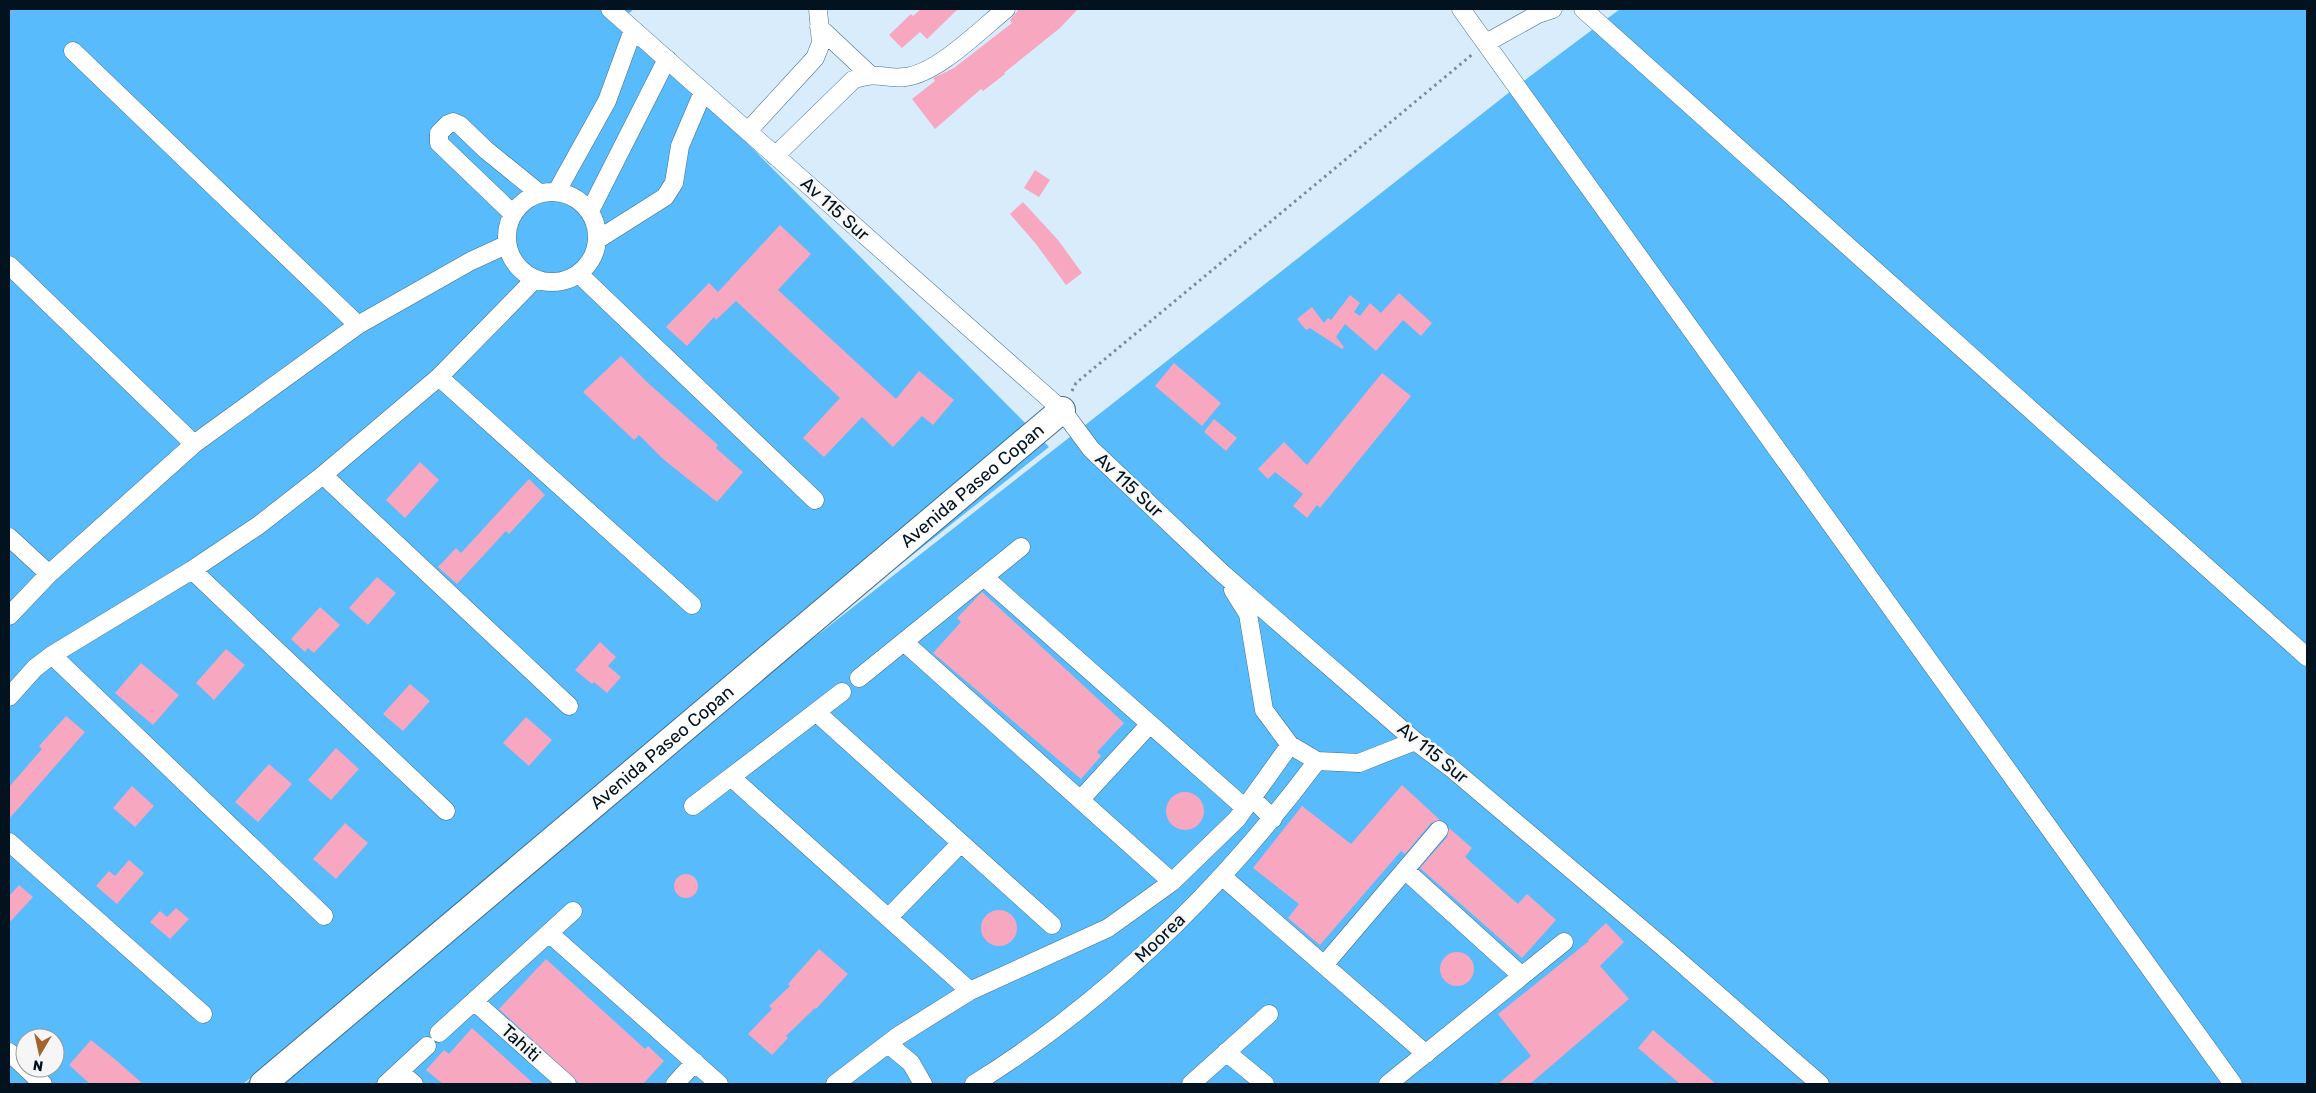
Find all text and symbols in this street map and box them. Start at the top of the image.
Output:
street label: Av 115 Sur [796,172,874,246]
street label: Avenida Paseo Copan [896,419,1049,552]
street label: Av 115 Sur [1090,448,1168,522]
street label: Avenida Paseo Copan [586,681,738,814]
street label: Av 115 Sur [1393,718,1473,788]
street label: Moorea [1130,909,1190,967]
street label: Tahiti [497,1020,545,1066]
north arrow [15,1028,65,1078]
text: N [32,1056,44,1075]

